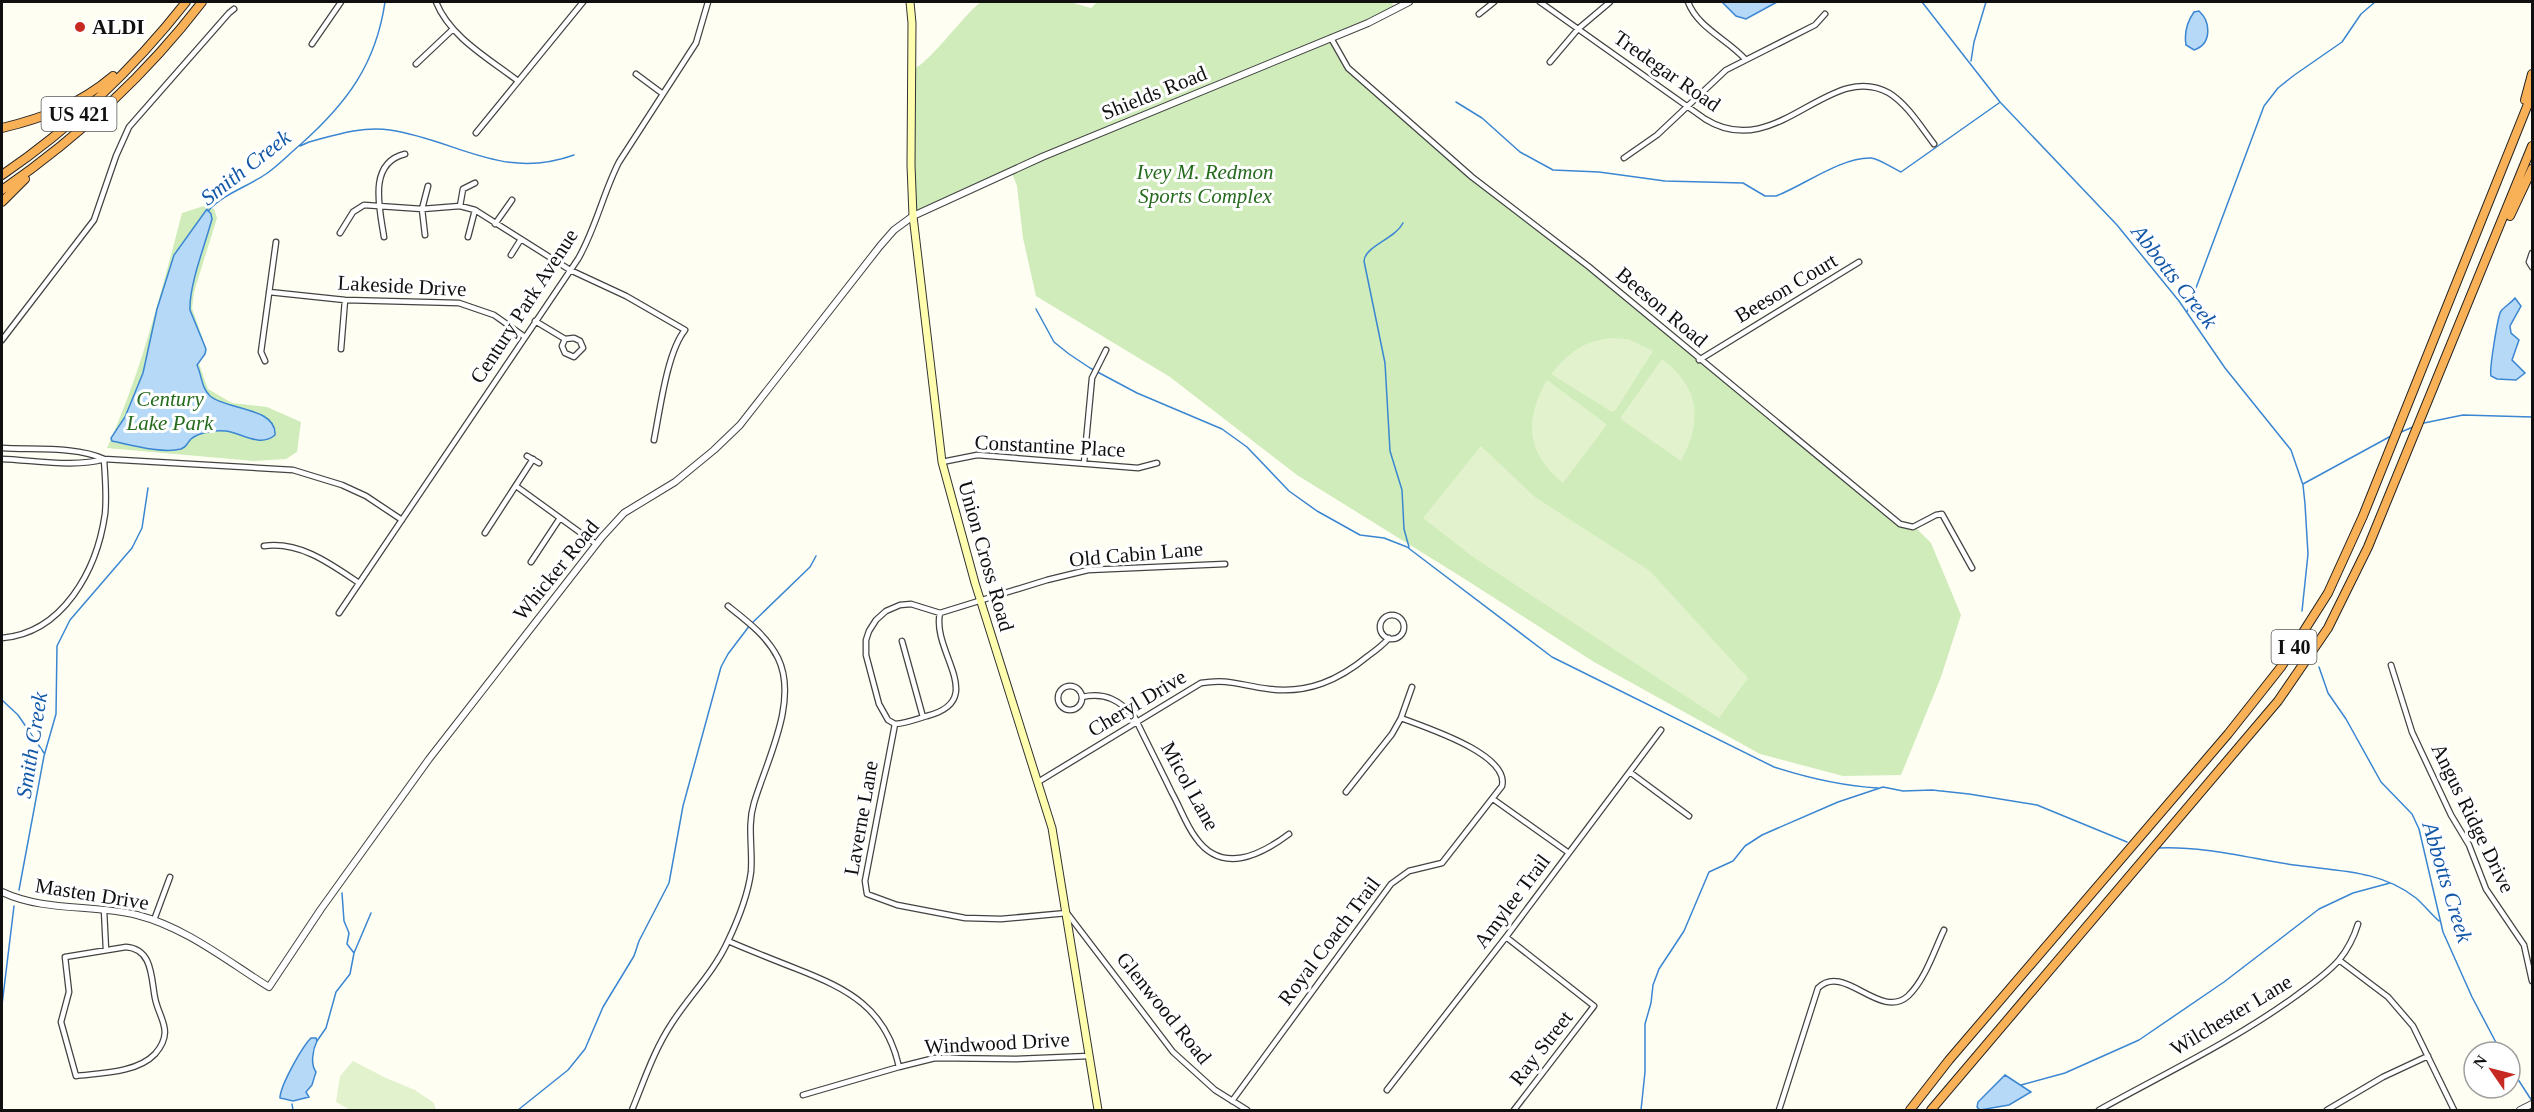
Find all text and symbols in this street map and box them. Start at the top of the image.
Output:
place label: ALDI [92,15,145,39]
marker: ALDI [73,20,87,34]
street label: Tredegar Road [1609,25,1725,117]
street label: Shields Road [1098,61,1211,125]
road number: US 421 [42,97,116,131]
water label: Smith Creek [195,124,296,210]
park label: Ivey M. Redmon Sports Complex [1135,160,1274,208]
water label: Abbotts Creek [2125,218,2224,334]
street label: Century Park Avenue [465,224,583,388]
street label: Beeson Court [1731,248,1842,328]
street label: Beeson Road [1612,262,1713,352]
street label: Lakeside Drive [337,271,467,301]
park label: Century Lake Park [126,387,214,435]
street label: Constantine Place [974,430,1126,462]
street label: Union Cross Road [953,478,1019,634]
street label: Whicker Road [508,515,604,625]
street label: Old Cabin Lane [1068,536,1204,572]
road number: I 40 [2272,630,2316,664]
street label: Cheryl Drive [1084,664,1190,742]
water label: Smith Creek [11,689,52,800]
street label: Micol Lane [1156,738,1224,834]
street label: Angus Ridge Drive [2426,739,2520,897]
street label: Laverne Lane [839,759,883,877]
water label: Abbotts Creek [2417,817,2478,946]
street label: Amylee Trail [1469,849,1555,953]
street label: Royal Coach Trail [1273,872,1385,1010]
street label: Masten Drive [33,873,151,915]
street label: Glenwood Road [1112,947,1217,1069]
street label: Wilchester Lane [2166,969,2296,1061]
street label: Ray Street [1504,1006,1578,1090]
street label: Windwood Drive [924,1027,1070,1059]
north arrow [2462,1040,2522,1100]
text: N [2470,1052,2491,1071]

